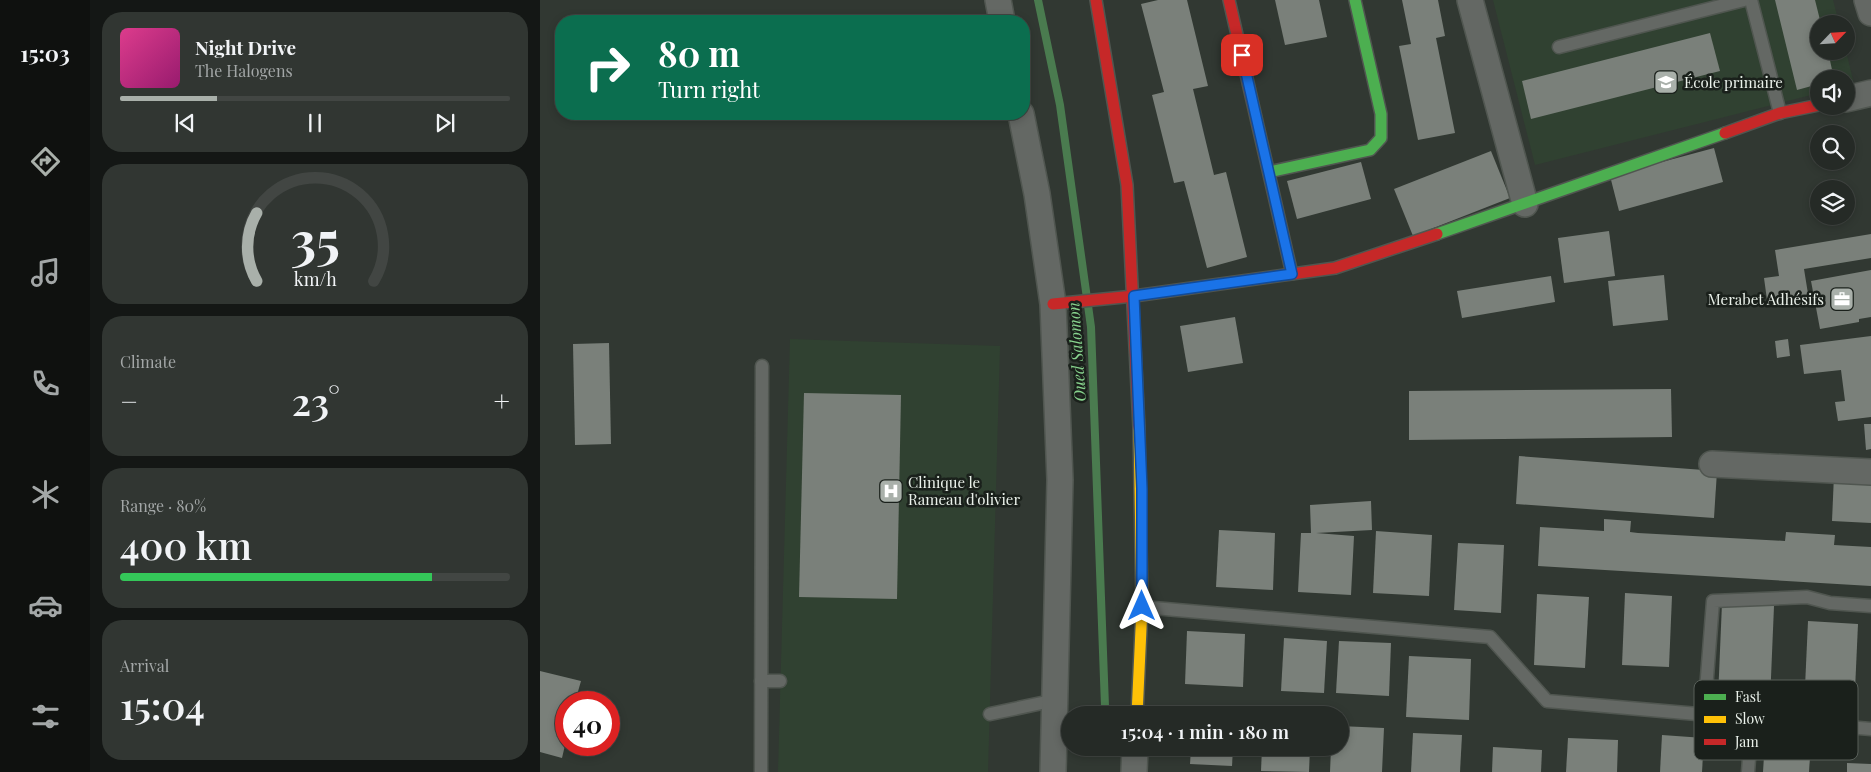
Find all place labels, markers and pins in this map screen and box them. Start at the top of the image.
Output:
pin [1221,34,1263,76]
school or university icon: École primaire [1653,69,1679,95]
place label: École primaire [1684,72,1783,92]
office icon: Merabet Adhésifs [1829,286,1855,312]
place label: Merabet Adhésifs [1708,289,1824,309]
place label: Clinique le Rameau d'olivier [908,472,1020,509]
hospital icon: Clinique le Rameau d'olivier [878,478,904,504]

